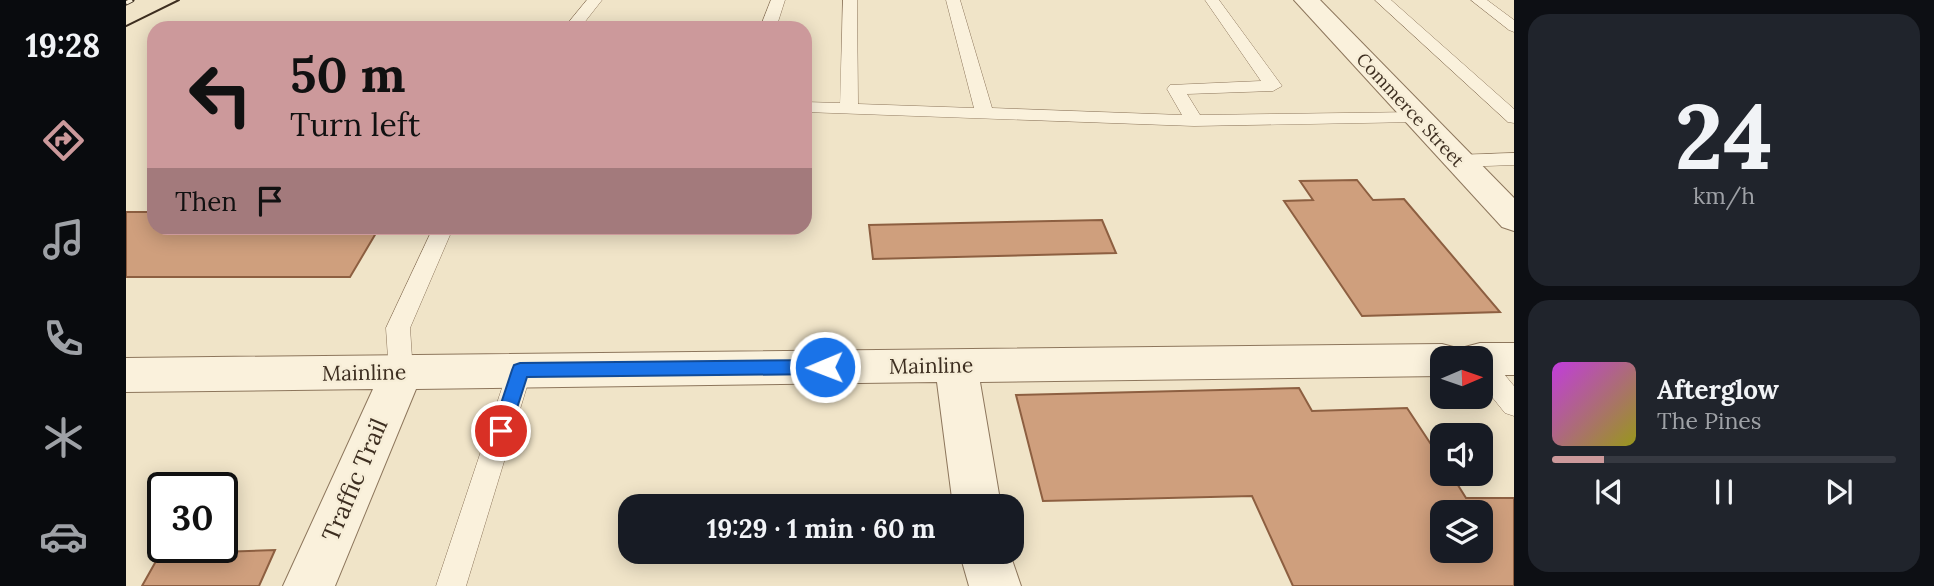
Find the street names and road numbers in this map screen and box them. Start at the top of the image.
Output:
street label: Commerce Street [1352,48,1469,172]
street label: Mainline [889,351,973,380]
street label: Mainline [322,358,406,387]
street label: Traffic Trail [315,414,394,546]

